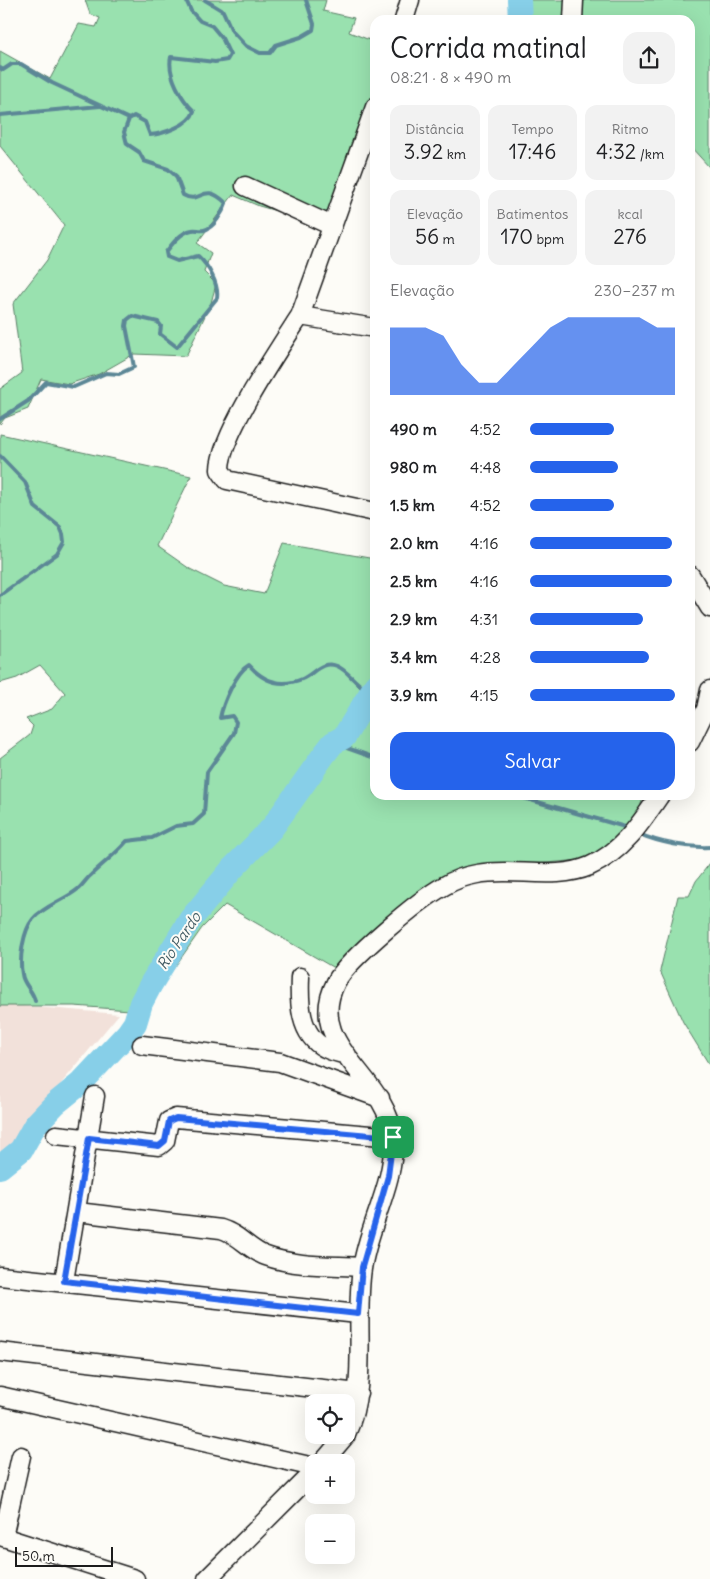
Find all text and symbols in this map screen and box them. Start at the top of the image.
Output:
text: Corrida matinal [390,30,587,66]
button: share [623,32,675,84]
text: 08:21 · 8 × 490 m [390,67,511,87]
text: Distância [406,120,464,138]
text: Tempo [511,120,554,138]
text: Ritmo [612,120,649,138]
text: 3.92 [404,138,443,165]
text: 17:46 [509,138,556,165]
text: 4:32 [596,138,636,165]
text: km [443,145,466,163]
text: /km [636,145,664,163]
text: Elevação [407,205,463,223]
text: Batimentos [497,205,568,223]
text: kcal [618,205,643,223]
text: 56 [415,223,439,250]
text: 170 [501,223,533,250]
text: 276 [613,223,647,250]
text: m [439,230,455,248]
text: bpm [533,230,564,248]
text: Elevação [390,280,454,300]
text: 230–237 m [594,280,675,300]
text: 490 m [390,419,437,439]
text: 4:52 [470,419,501,439]
text: 980 m [390,457,437,477]
text: 4:48 [470,457,501,477]
text: 1.5 km [390,495,435,515]
text: 4:52 [470,495,501,515]
text: 2.0 km [390,533,439,553]
text: 4:16 [470,533,498,553]
text: 2.5 km [390,571,437,591]
text: 4:16 [470,571,498,591]
text: 2.9 km [390,609,437,629]
text: 4:31 [470,609,498,629]
text: 3.4 km [390,647,437,667]
text: 4:28 [470,647,501,667]
text: 3.9 km [390,685,438,705]
text: 4:15 [470,685,498,705]
button: Salvar [390,732,675,790]
water label: Rio Pardo [152,907,206,973]
pin [372,1116,414,1158]
icon: arrive [379,1123,407,1151]
map controls [305,1394,355,1564]
button: locate [305,1394,355,1444]
button: + [305,1454,355,1504]
button: − [305,1514,355,1564]
scale bar [15,1544,112,1567]
text: 50 m [22,1547,55,1565]

